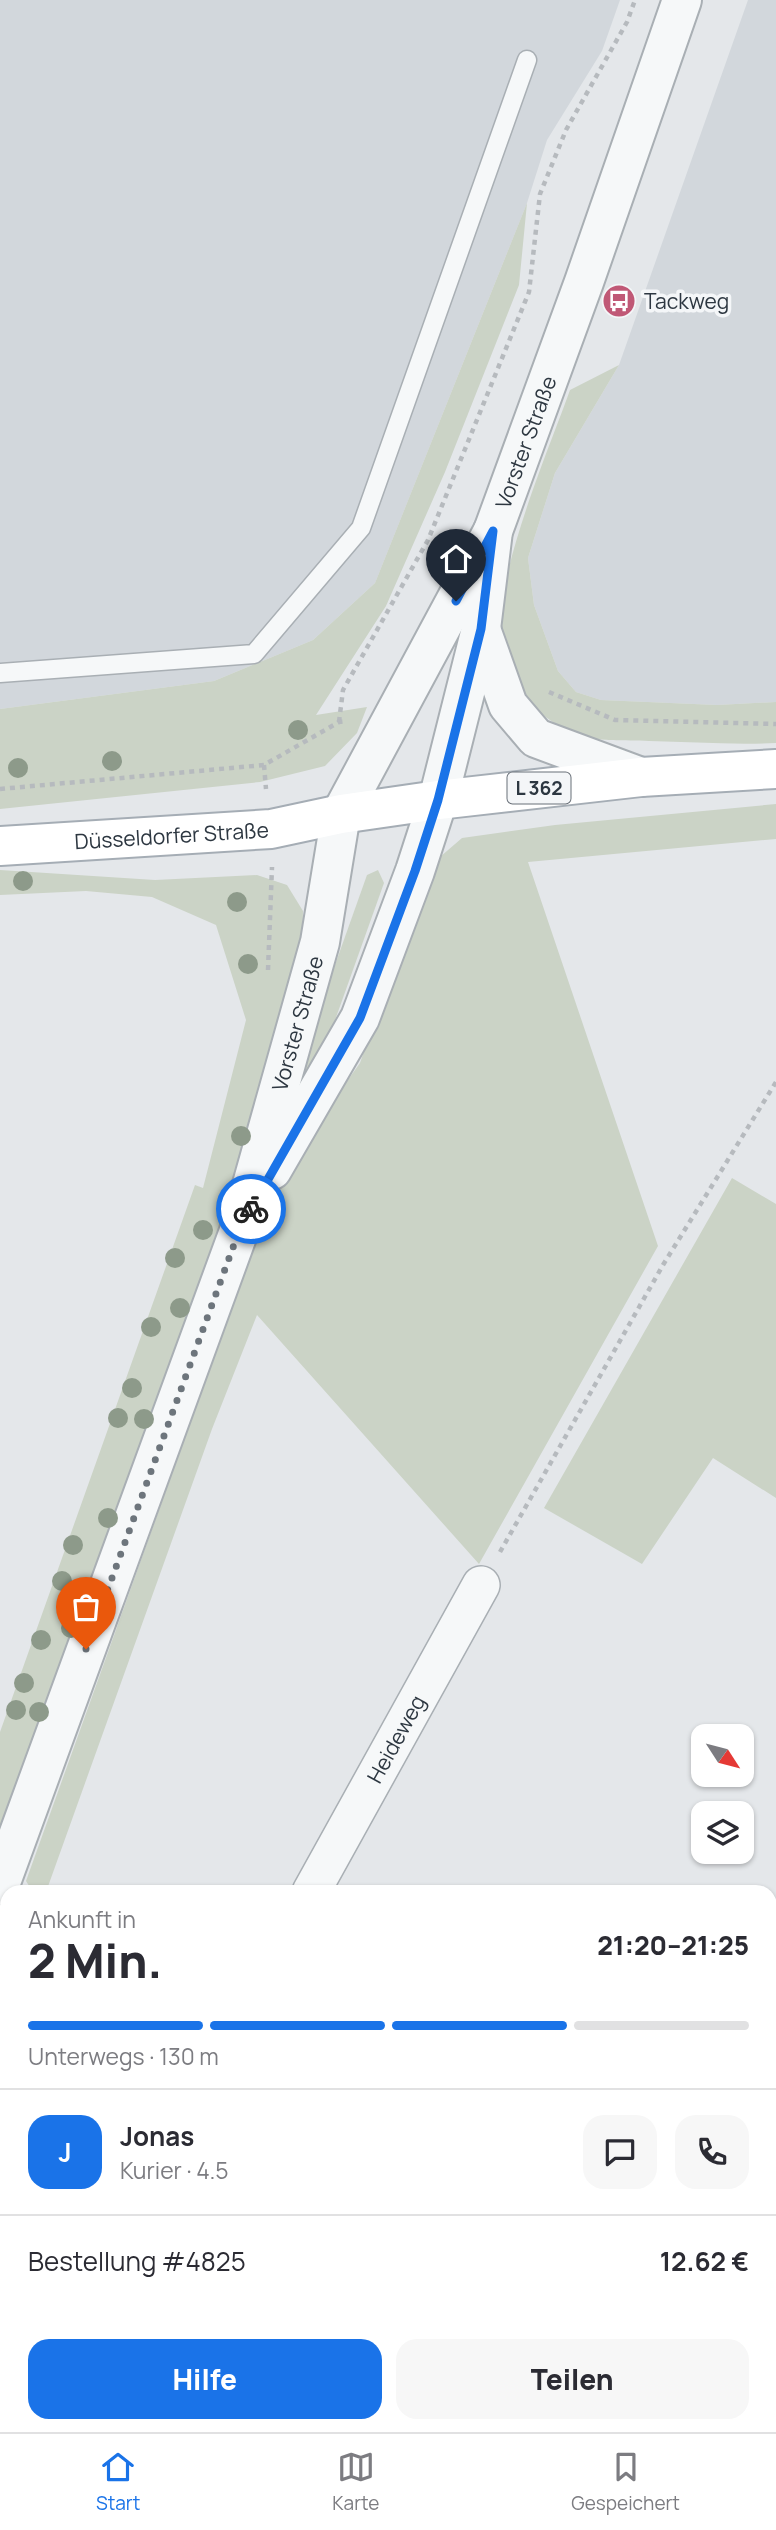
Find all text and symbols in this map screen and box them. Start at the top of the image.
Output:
bus stop icon: Tackweg [600,282,638,320]
place label: Tackweg [644,287,729,315]
street label: Vorster Straße [488,372,563,512]
pin [426,529,486,601]
icon: home [437,540,475,578]
road number: L 362 [508,772,570,804]
street label: Düsseldorfer Straße [74,815,270,855]
street label: Vorster Straße [265,953,329,1094]
courier [216,1174,286,1244]
icon: bike [232,1190,270,1228]
pin [56,1577,116,1649]
icon: bag [67,1588,105,1626]
street label: Heideweg [360,1690,431,1788]
north arrow [691,1724,754,1787]
map controls [691,1724,754,1864]
button: layers [691,1801,754,1864]
text: Ankunft in [28,1903,136,1935]
text: 21:20–21:25 [597,1927,749,1963]
text: 2 Min. [28,1929,162,1992]
text: Unterwegs · 130 m [28,2040,219,2072]
button: chat [583,2115,657,2189]
button: phone [675,2115,749,2189]
text: Jonas [120,2118,194,2154]
text: J [58,2134,72,2170]
text: Kurier · 4.5 [120,2154,229,2186]
text: Bestellung #4825 [28,2243,246,2279]
text: 12.62 € [660,2243,749,2279]
button: Hilfe [28,2339,382,2419]
button: Teilen [396,2339,749,2419]
tab: Start [96,2448,140,2516]
tab: Karte [332,2448,379,2516]
tab: Gespeichert [571,2448,680,2516]

